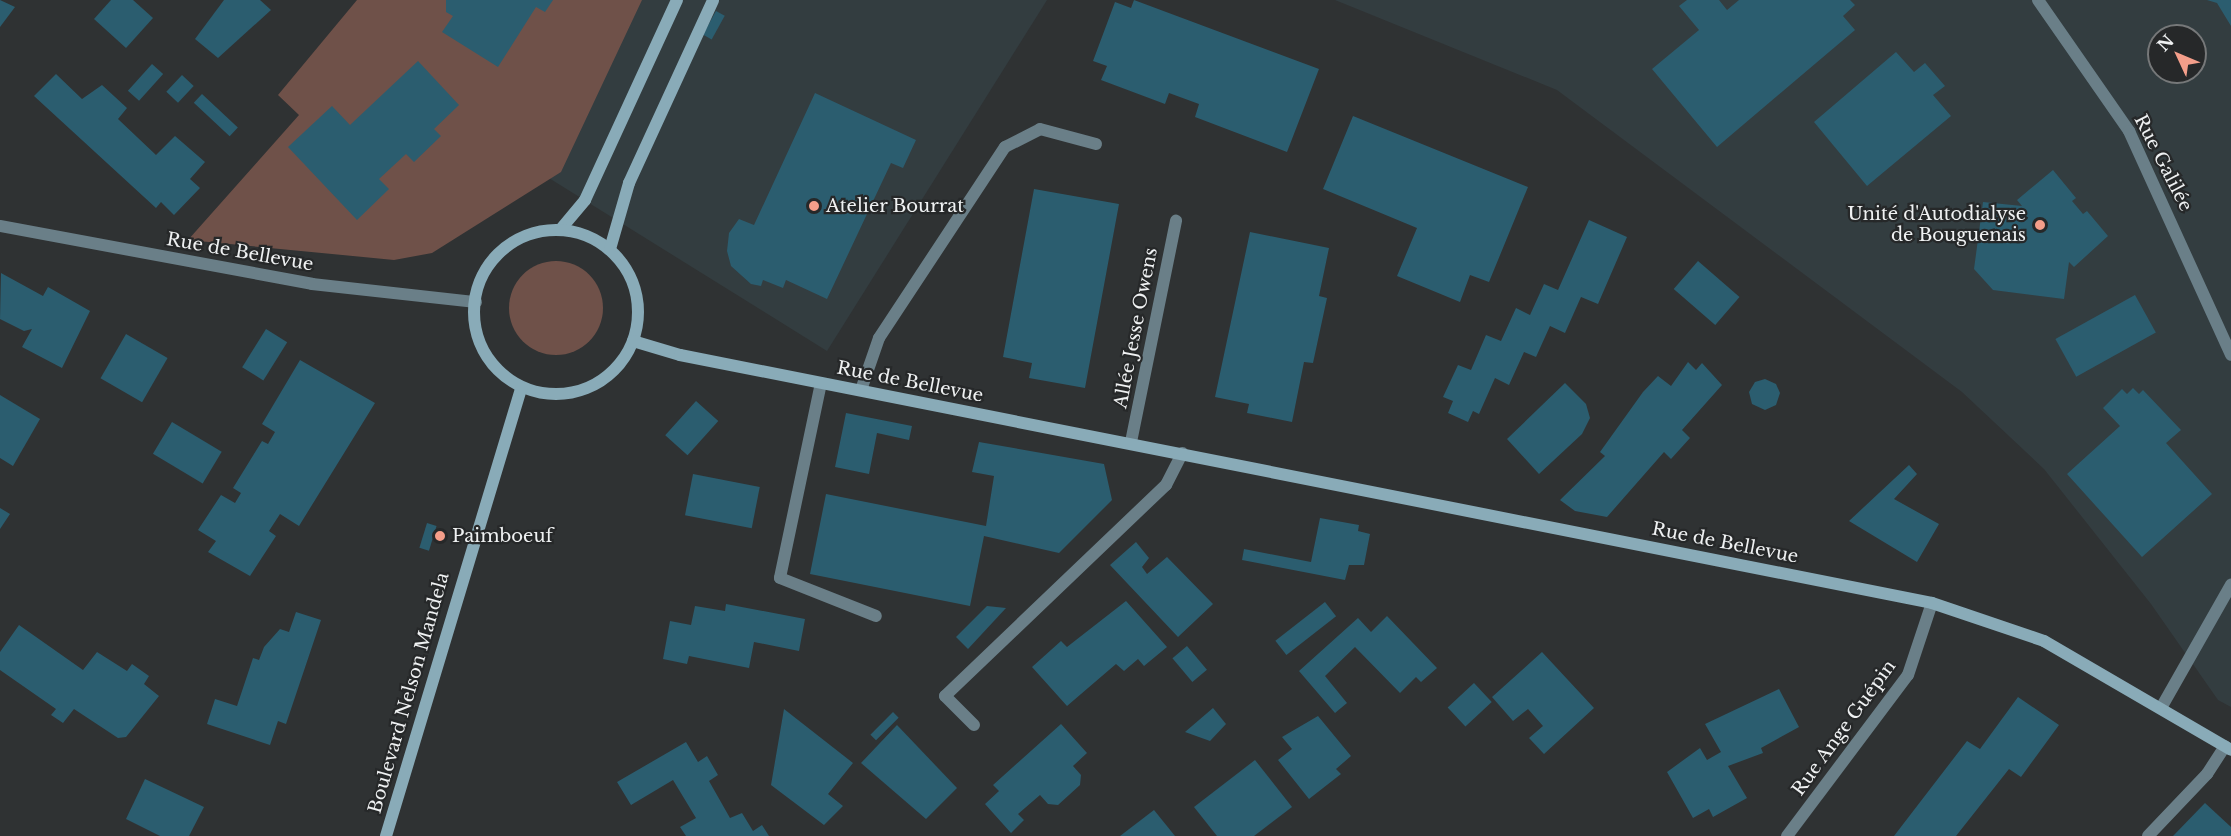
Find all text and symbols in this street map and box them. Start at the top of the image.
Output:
north arrow [2147,24,2207,84]
text: N [2153,31,2178,55]
street label: Rue Galilée [2129,111,2197,215]
place label: Atelier Bourrat [826,195,965,217]
marker: Atelier Bourrat [807,199,821,213]
place label: Unité d'Autodialyse de Bouguenais [1847,204,2026,246]
marker: Unité d'Autodialyse de Bouguenais [2031,216,2049,234]
street label: Rue de Bellevue [165,228,315,276]
street label: Allée Jesse Owens [1110,246,1162,410]
street label: Rue de Bellevue [835,357,985,407]
street label: Rue de Bellevue [1650,518,1800,568]
place label: Paimboeuf [452,525,553,547]
marker: Paimboeuf [433,529,447,543]
street label: Boulevard Nelson Mandela [364,570,454,816]
street label: Rue Ange Guépin [1787,656,1901,800]

